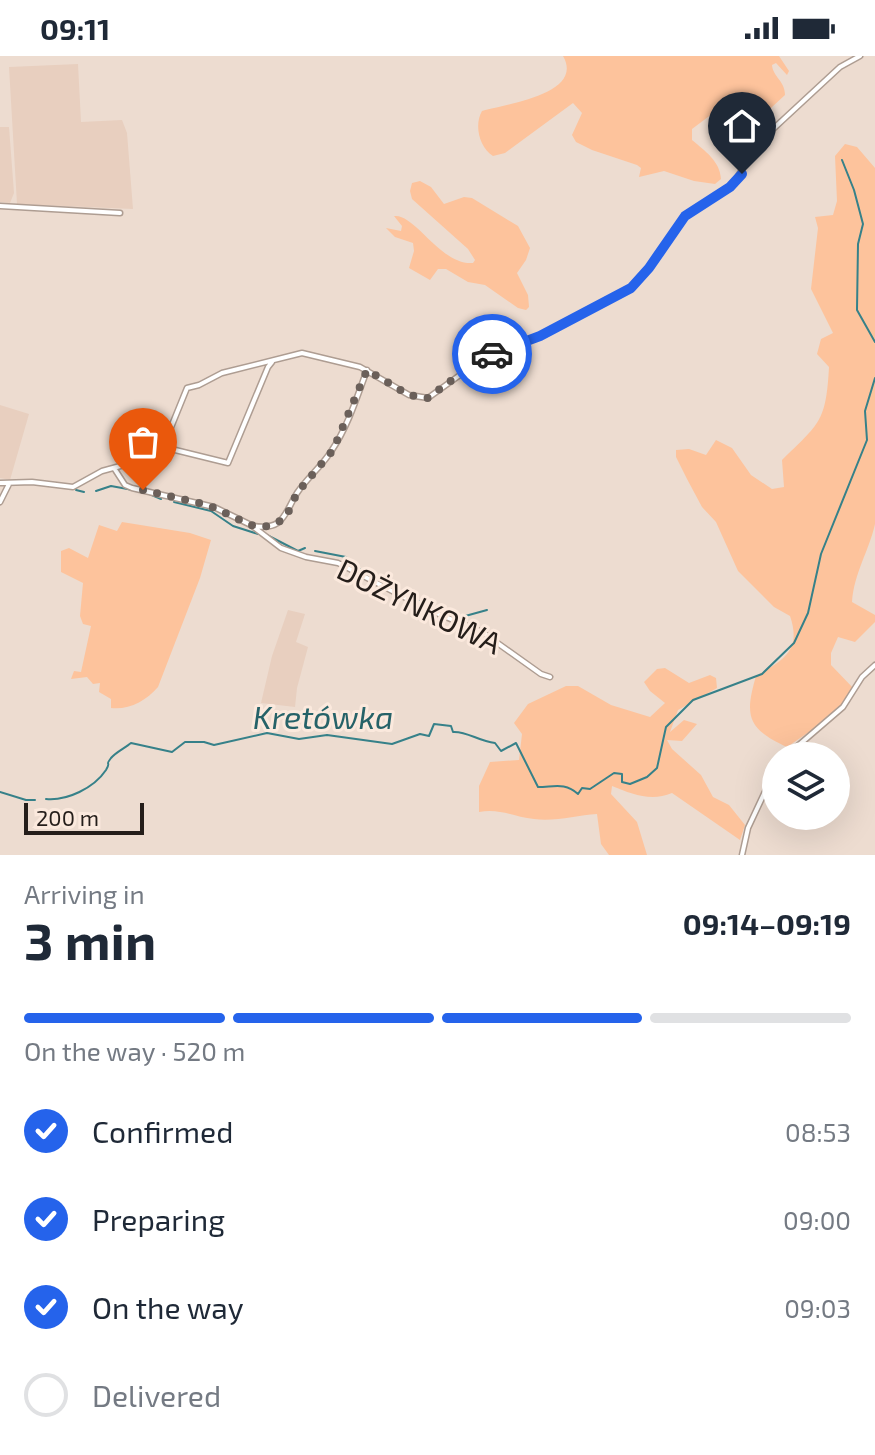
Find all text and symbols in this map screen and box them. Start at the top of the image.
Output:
text: 09:11 [40,10,110,46]
pin [708,92,776,174]
icon: home [720,104,764,148]
courier [452,314,532,394]
icon: car [470,332,514,376]
pin [109,408,177,490]
icon: bag [121,420,165,464]
street label: DOŻYNKOWA [332,550,508,661]
water label: Kretówka [253,697,393,735]
map controls [762,742,850,830]
button: layers [762,742,850,830]
scale bar [24,799,144,835]
text: 200 m [36,804,99,830]
text: Arriving in [24,878,145,909]
text: 09:14–09:19 [683,905,851,941]
text: 3 min [24,908,156,970]
text: On the way · 520 m [24,1035,245,1066]
icon: check [24,1109,68,1153]
text: Confirmed [92,1113,233,1149]
text: 08:53 [785,1116,851,1147]
icon: check [24,1197,68,1241]
text: Preparing [92,1201,225,1237]
text: 09:00 [783,1204,851,1235]
icon: check [24,1285,68,1329]
text: On the way [92,1289,244,1325]
text: 09:03 [784,1292,851,1323]
text: Delivered [92,1377,221,1413]

